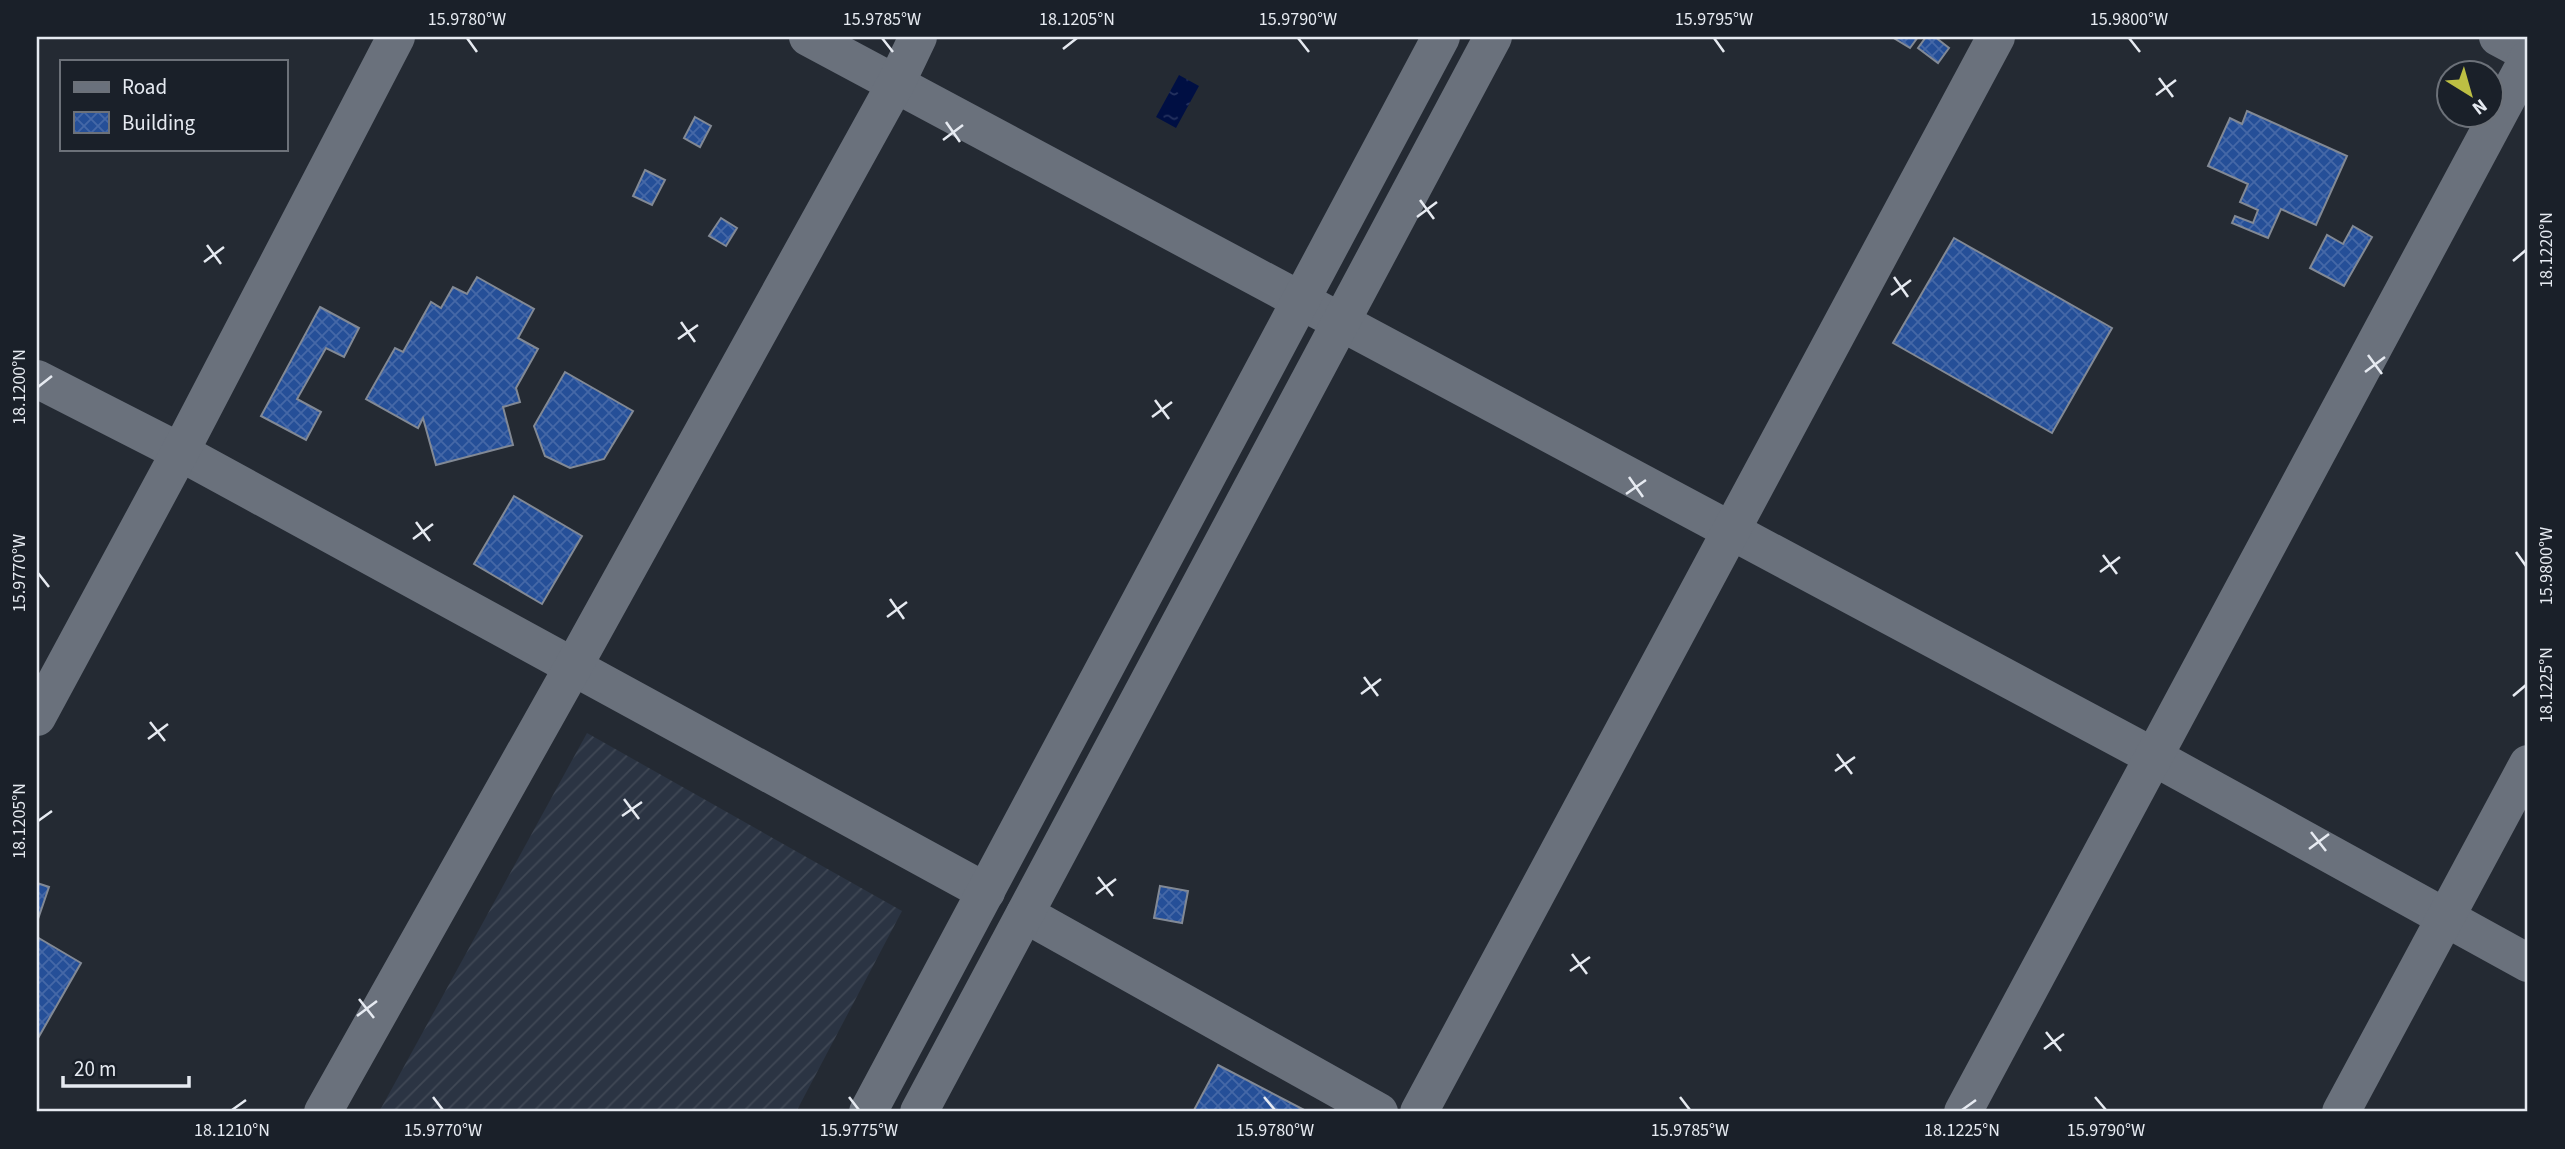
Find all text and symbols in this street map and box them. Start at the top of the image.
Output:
text: 15.9780°W [428,7,506,32]
text: 15.9785°W [843,7,921,32]
text: 18.1205°N [1039,7,1115,32]
text: 15.9790°W [1259,7,1337,32]
text: 15.9795°W [1675,7,1753,32]
text: 15.9800°W [2090,7,2168,32]
legend [60,60,287,150]
north arrow [2436,60,2506,130]
text: Road [122,72,167,102]
text: N [2466,92,2493,121]
text: Building [122,108,196,138]
text: 18.1220°N [2534,212,2559,288]
text: 18.1200°N [7,349,32,425]
text: 15.9800°W [2534,527,2559,605]
text: 15.9770°W [7,534,32,612]
text: 18.1225°N [2534,647,2559,723]
text: 18.1205°N [7,783,32,859]
scale bar [63,1044,189,1088]
text: 20 m [74,1054,116,1084]
text: 18.1210°N [194,1118,270,1143]
text: 15.9770°W [404,1118,482,1143]
text: 15.9775°W [820,1118,898,1143]
text: 15.9780°W [1236,1118,1314,1143]
text: 15.9785°W [1651,1118,1729,1143]
text: 18.1225°N [1924,1118,2000,1143]
text: 15.9790°W [2067,1118,2145,1143]

